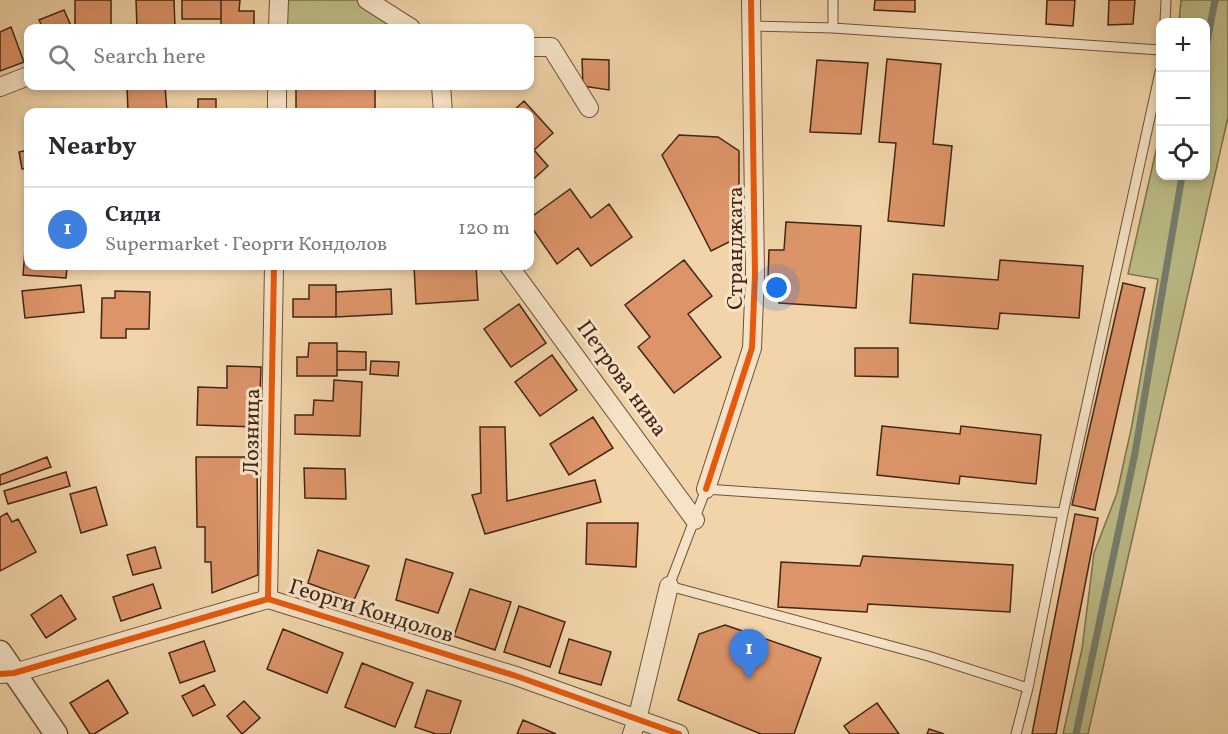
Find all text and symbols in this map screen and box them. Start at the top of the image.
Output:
map controls [1156,18,1210,180]
button: + [1156,18,1210,72]
search box [24,24,534,90]
icon: search [45,41,78,74]
text: Search here [93,42,206,73]
button: − [1156,72,1210,126]
button: locate [1156,126,1210,180]
text: Nearby [48,129,137,165]
street label: Странджата [721,186,752,310]
text: Сиди [105,200,161,231]
text: 1 [63,215,72,243]
text: 120 m [458,215,510,243]
text: Supermarket · Георги Кондолов [105,231,387,259]
your location [762,273,791,302]
street label: Петрова нива [568,314,674,444]
street label: Лозница [237,388,269,476]
street label: Георги Кондолов [285,572,457,652]
pin: 1 [730,630,768,679]

